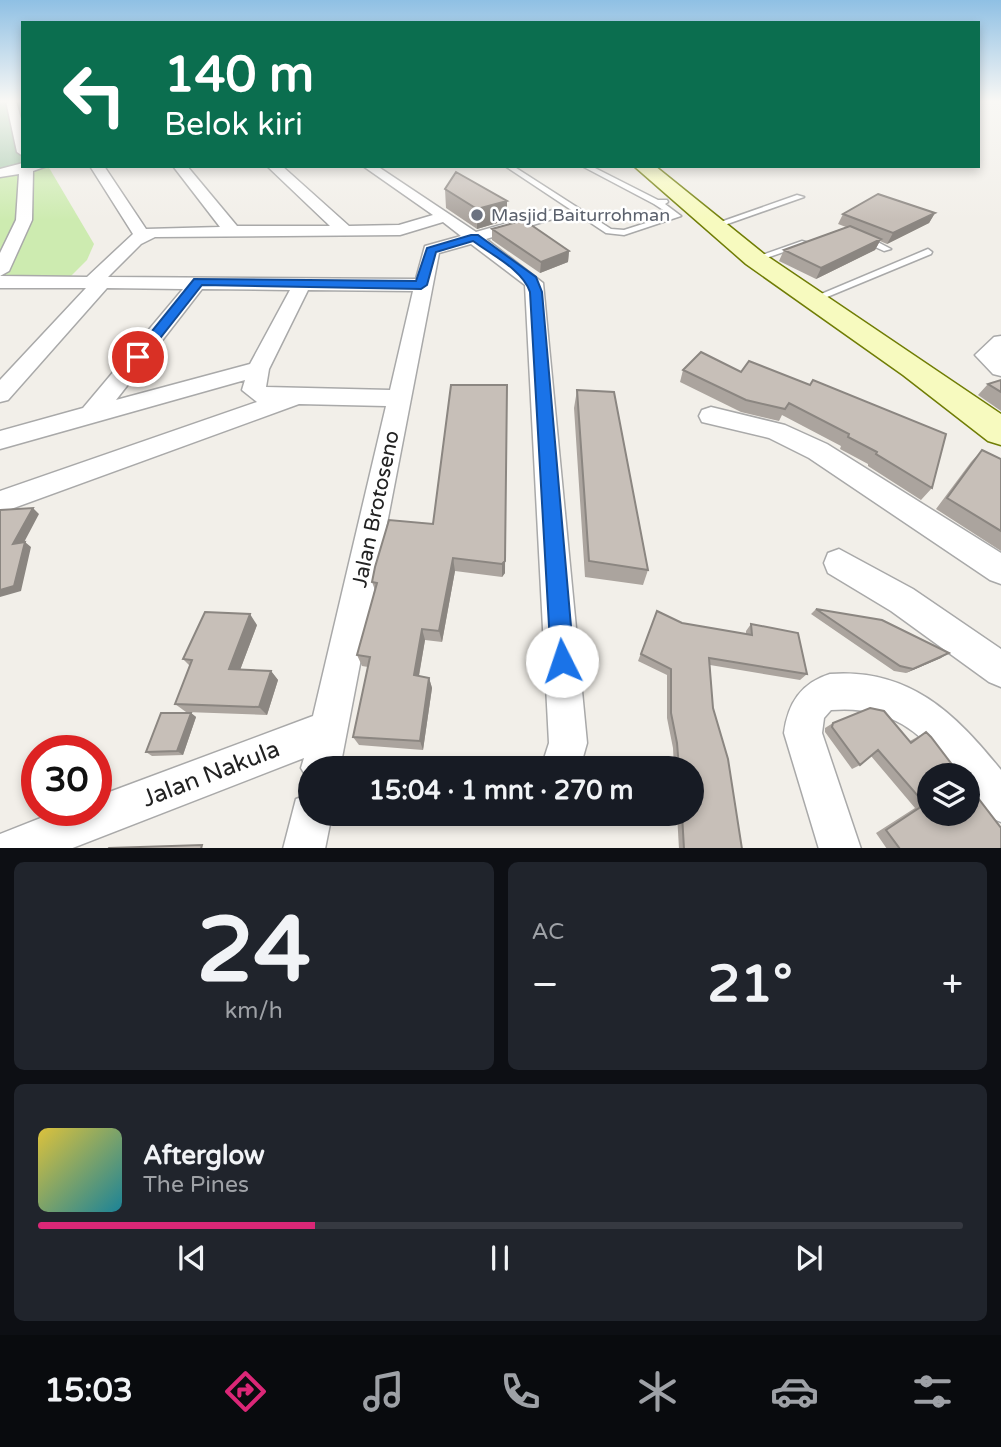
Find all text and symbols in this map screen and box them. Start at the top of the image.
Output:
text: 140 m [164,46,314,105]
icon: left [49,49,140,140]
text: Belok kiri [164,106,303,144]
place label: Masjid Baiturrohman [491,204,670,226]
marker: Masjid Baiturrohman [469,207,485,223]
pin [108,327,168,387]
icon: arrive [119,338,157,376]
street label: Jalan Brotoseno [347,428,405,590]
position arrow [525,624,599,698]
street label: Jalan Nakula [138,734,284,814]
speed limit sign: 30 [21,735,112,826]
map controls [917,763,980,826]
button: layers [917,763,980,826]
text: 15:04 · 1 mnt · 270 m [369,775,633,806]
text: 24 [197,896,311,1006]
text: AC [532,918,564,946]
text: 21° [708,953,793,1016]
text: − [532,962,559,1008]
text: + [942,962,963,1008]
text: km/h [225,997,283,1025]
text: Afterglow [143,1140,265,1171]
text: The Pines [143,1171,249,1199]
icon: previous [173,1239,211,1277]
icon: pause [481,1239,519,1277]
icon: next [790,1239,828,1277]
icon: directions [221,1367,270,1416]
icon: music [359,1367,408,1416]
icon: phone [496,1367,545,1416]
icon: climate [633,1367,682,1416]
icon: car [770,1367,819,1416]
icon: filters [908,1367,957,1416]
text: 15:03 [44,1372,133,1410]

